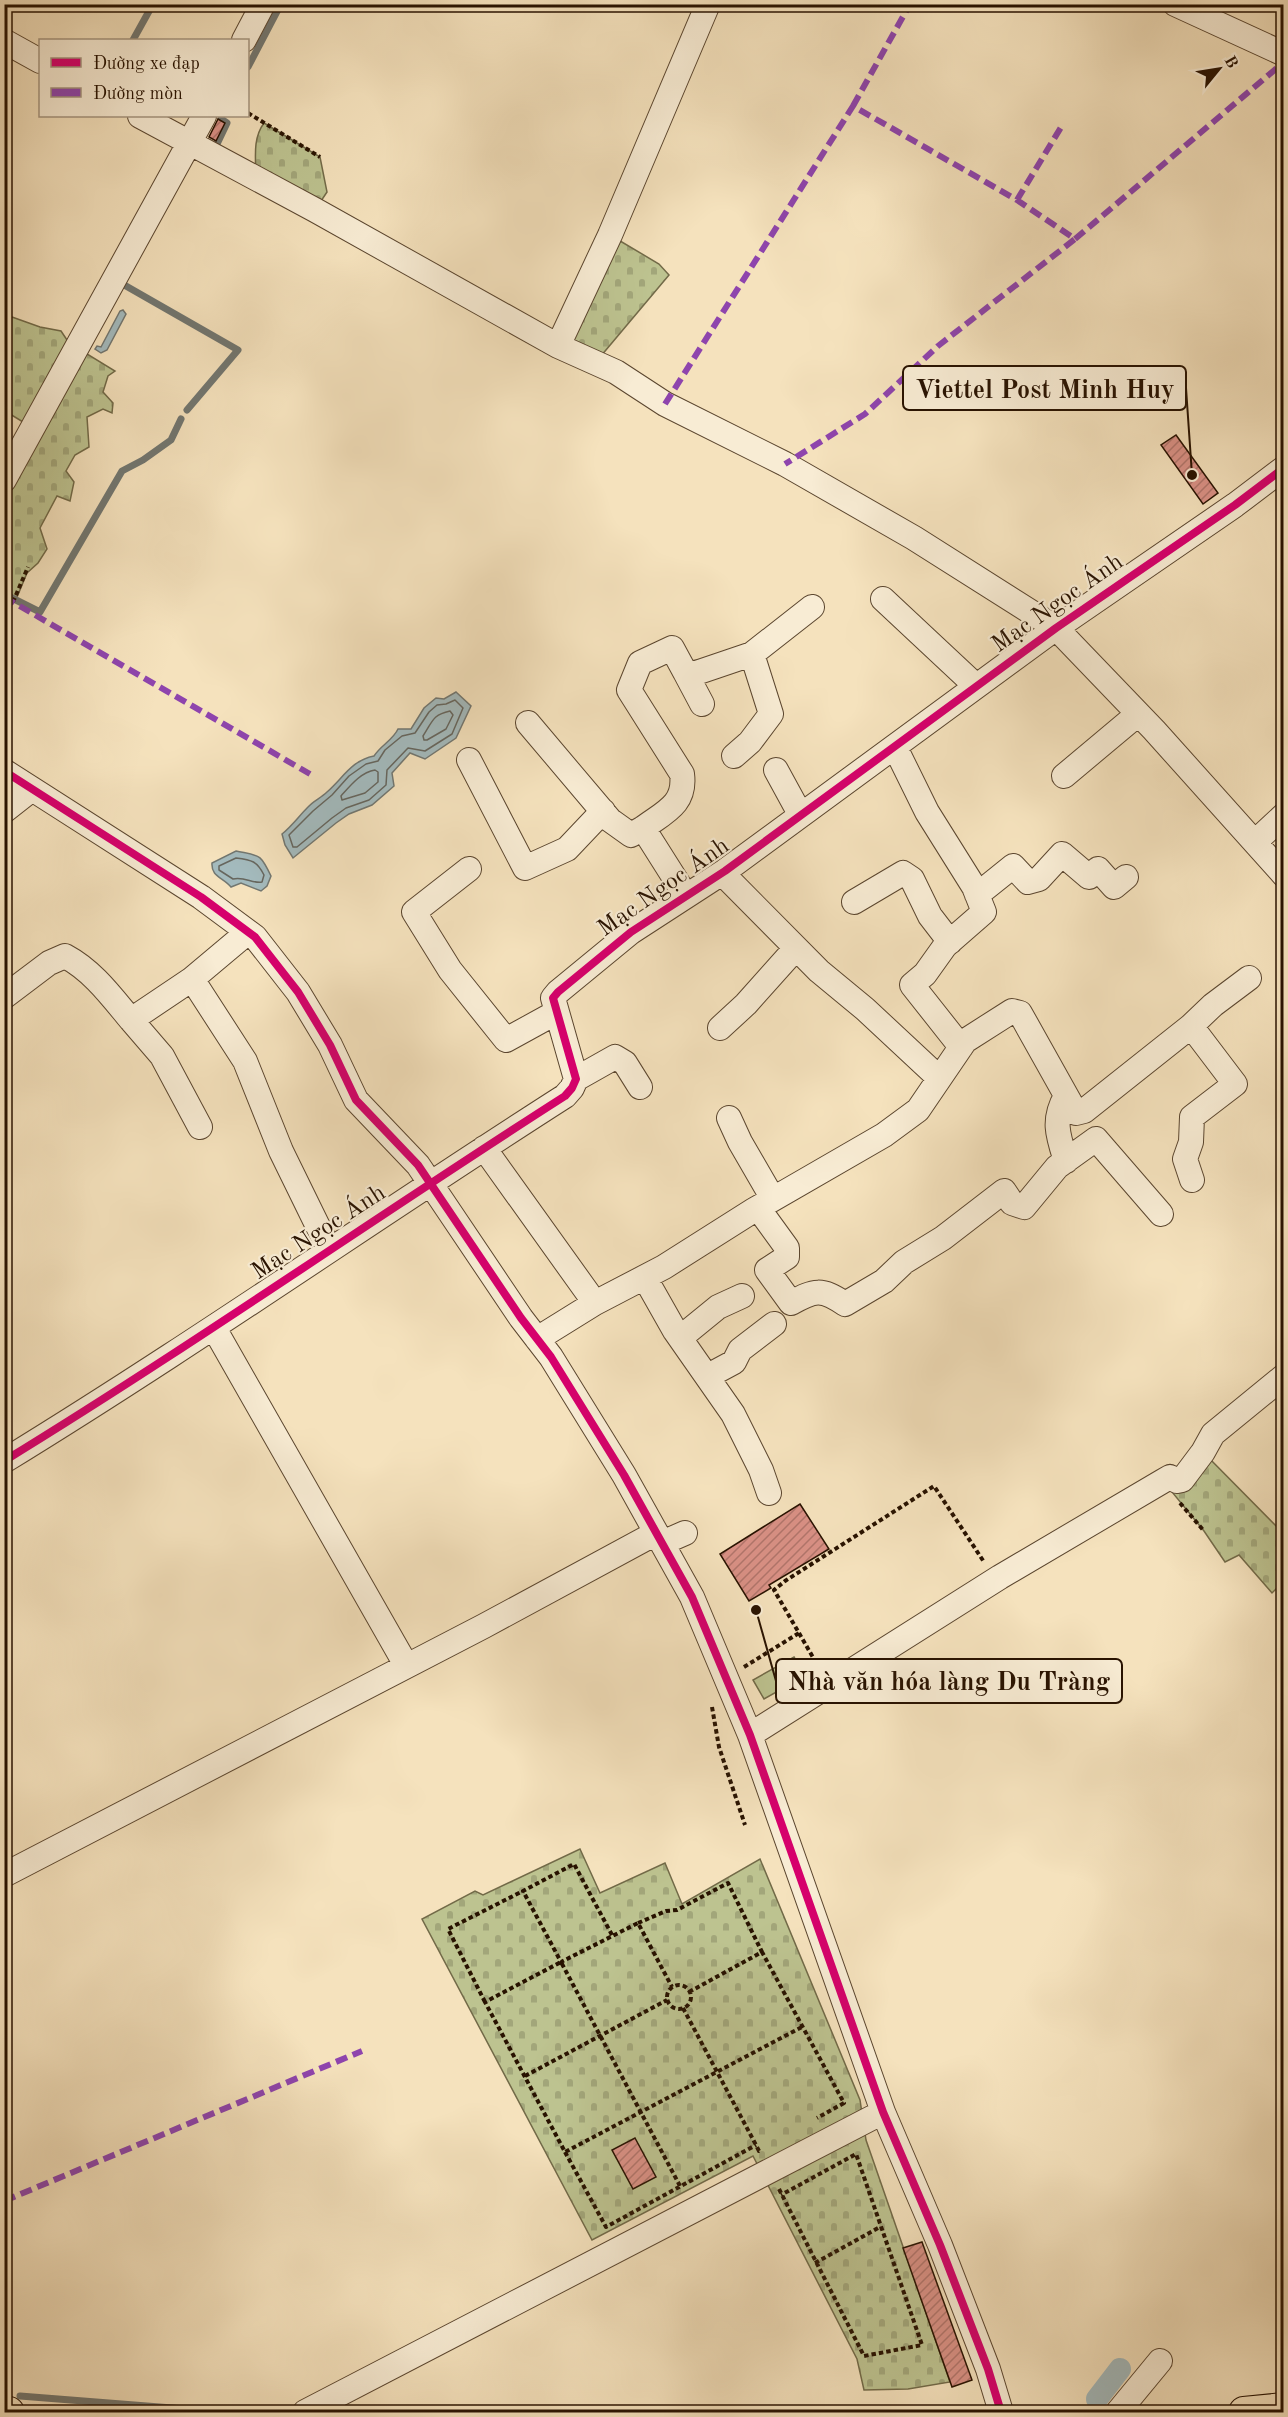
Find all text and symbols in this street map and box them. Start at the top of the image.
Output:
legend [39,39,249,117]
north arrow [1189,39,1249,99]
text: B [1220,54,1240,71]
text: Đường xe đạp [93,55,200,73]
text: Đường mòn [93,85,183,103]
callout: Viettel Post Minh Huy [903,366,1186,410]
text: Viettel Post Minh Huy [915,378,1175,404]
street label: Mạc Ngọc Ánh [986,547,1128,658]
street label: Mạc Ngọc Ánh [592,831,734,942]
street label: Mạc Ngọc Ánh [246,1178,390,1285]
callout: Nhà văn hóa làng Du Tràng [776,1659,1122,1703]
text: Nhà văn hóa làng Du Tràng [788,1670,1111,1696]

